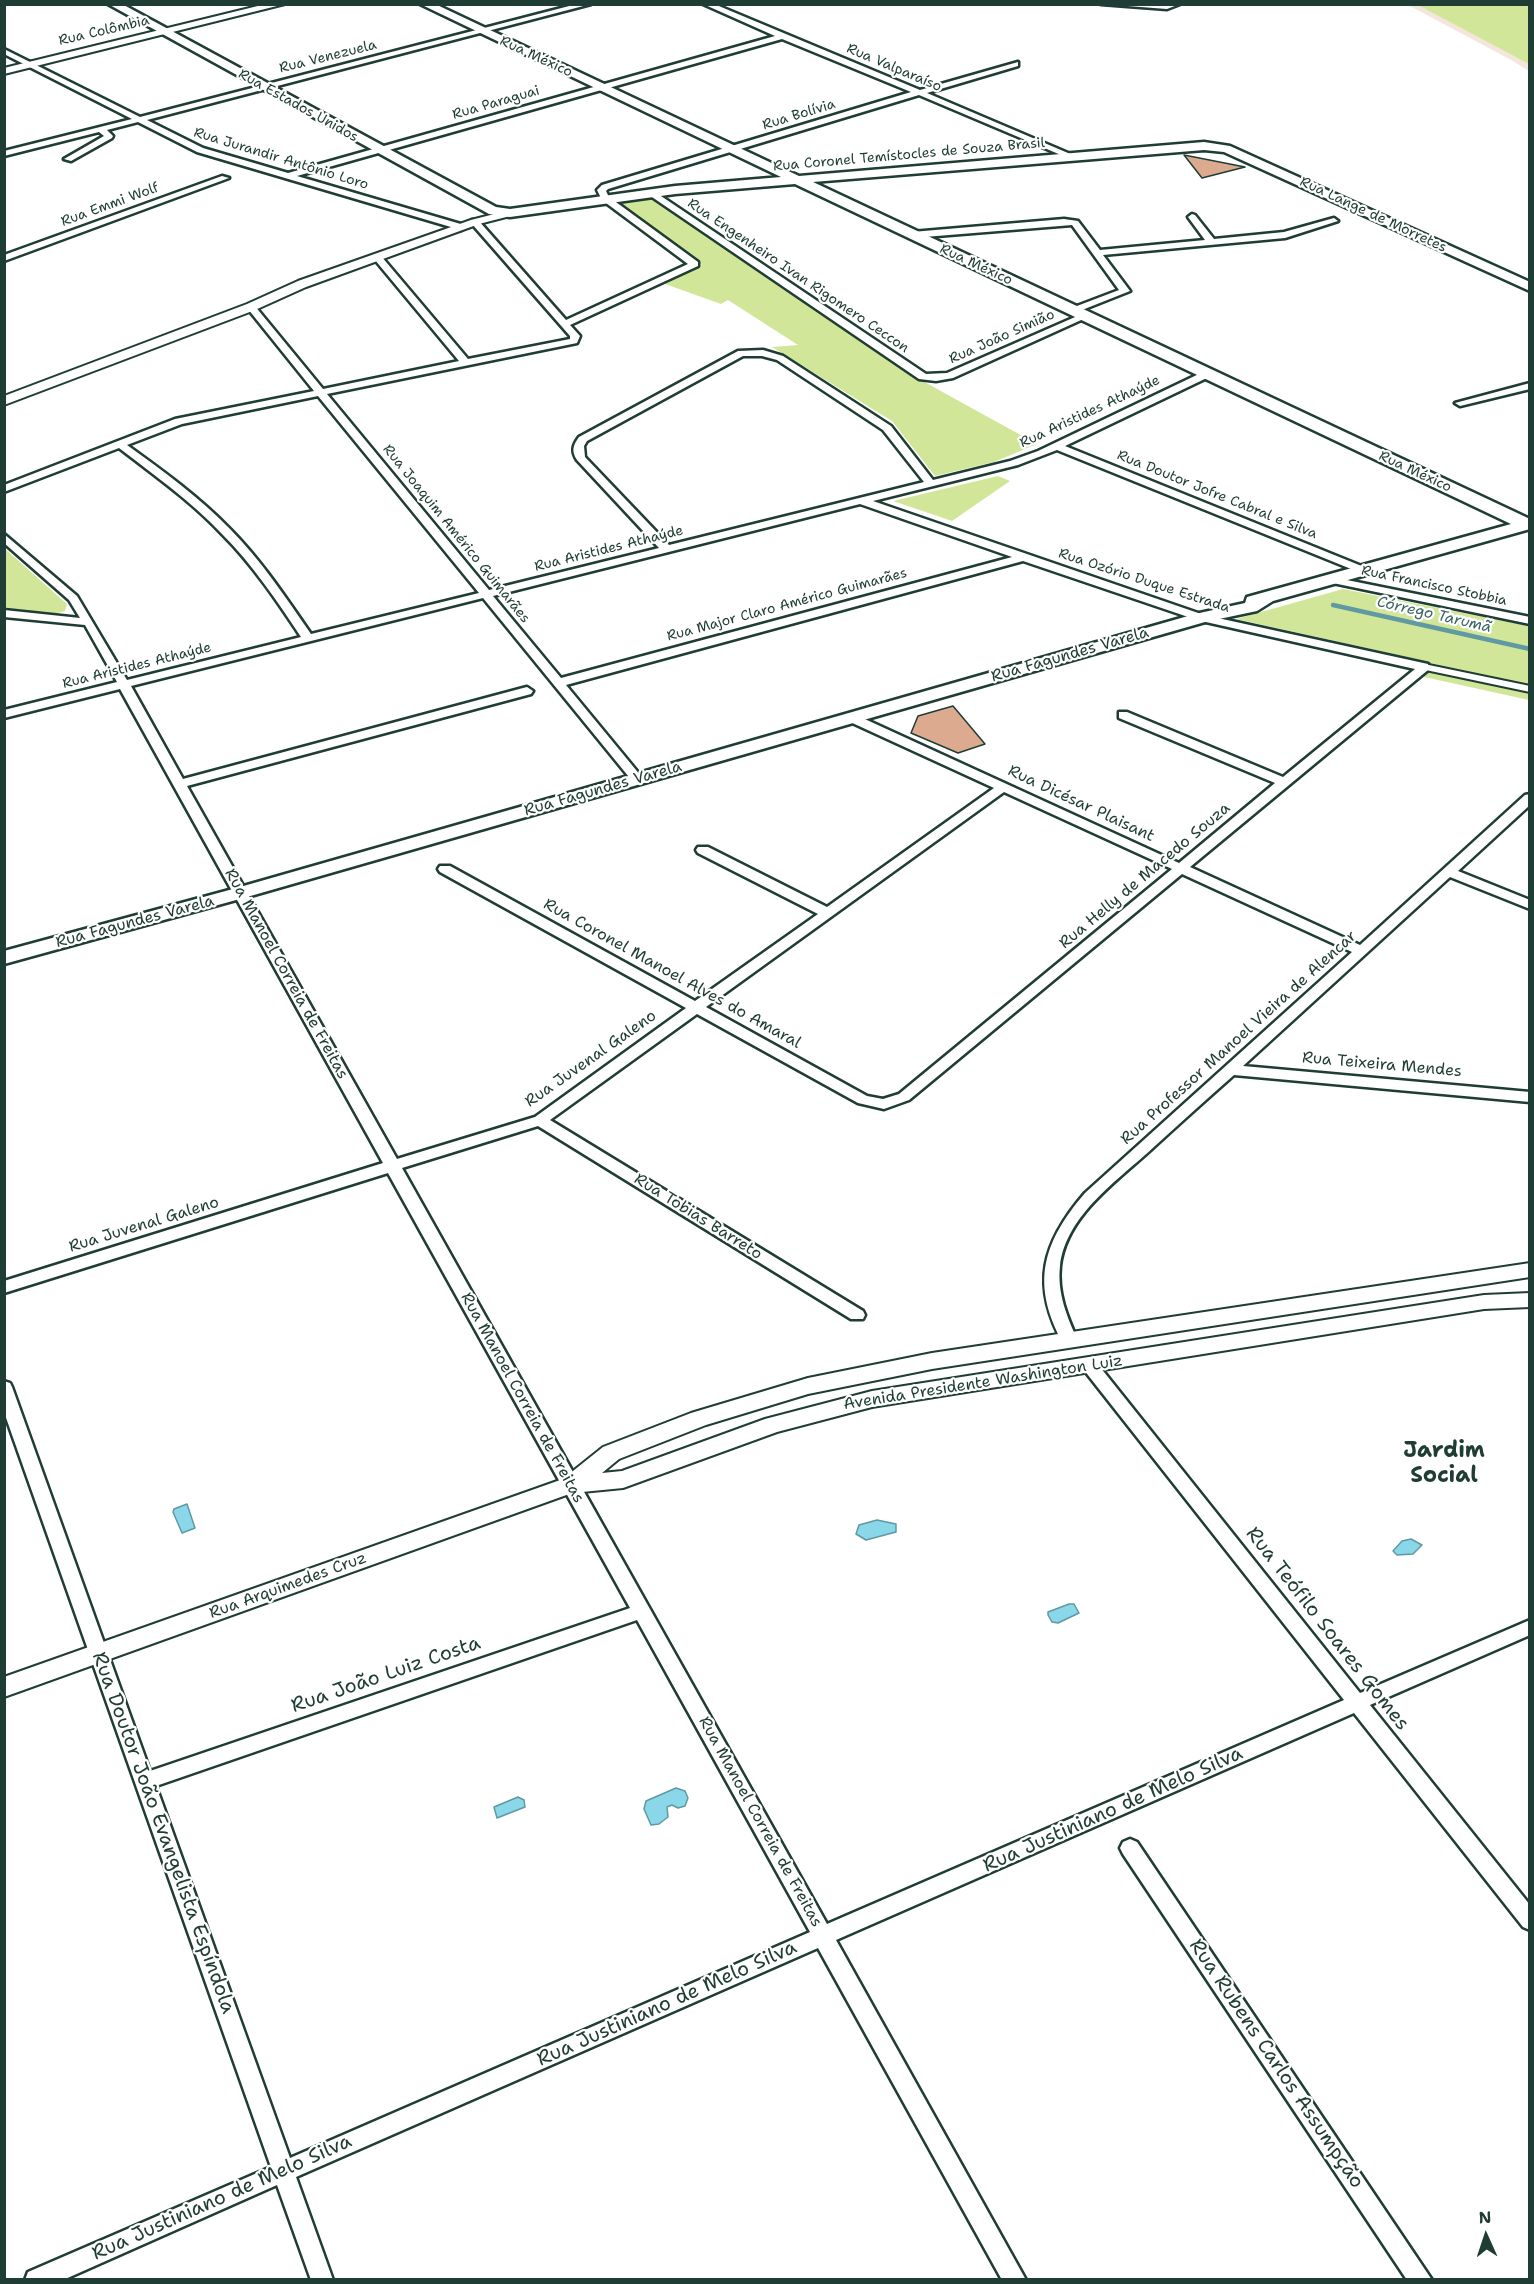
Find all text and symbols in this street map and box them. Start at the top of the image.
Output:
street label: Rua Colômbia [57,12,151,50]
street label: Rua México [497,33,575,81]
street label: Rua Venezuela [278,37,378,77]
street label: Rua Valparaíso [844,40,944,96]
street label: Rua Estados Unidos [235,66,361,146]
street label: Rua Paraguai [450,83,542,123]
street label: Rua Bolívia [761,96,837,134]
street label: Rua Jurandir Antônio Loro [192,124,370,194]
street label: Rua Coronel Temístocles de Souza Brasil [772,135,1046,175]
street label: Rua Lange de Morretes [1297,174,1449,256]
street label: Rua Emmi Wolf [59,180,161,230]
street label: Rua Engenheiro Ivan Rigomero Ceccon [684,195,912,357]
street label: Rua México [937,241,1015,289]
street label: Rua João Simião [947,306,1057,368]
street label: Rua Aristides Athaýde [1017,372,1163,452]
street label: Rua Joaquim Américo Guimarães [379,442,533,626]
street label: Rua Doutor Jofre Cabral e Silva [1114,447,1320,543]
street label: Rua México [1376,448,1454,496]
street label: Rua Aristides Athaýde [533,522,685,576]
street label: Rua Ozório Duque Estrada [1056,545,1232,617]
street label: Rua Francisco Stobbia [1360,562,1508,610]
street label: Rua Major Claro Américo Guimarães [665,565,909,645]
water label: Córrego Tarumã [1375,593,1493,637]
street label: Rua Fagundes Varela [989,623,1151,687]
street label: Rua Aristides Athaýde [61,639,213,693]
street label: Rua Fagundes Varela [522,757,684,821]
street label: Rua Dicésar Plaisant [1005,762,1157,846]
street label: Rua Helly de Macedo Souza [1056,799,1234,953]
street label: Rua Manoel Correia de Freitas [220,866,352,1082]
street label: Rua Fagundes Varela [54,892,216,952]
street label: Rua Coronel Manoel Alves do Amaral [540,895,804,1053]
street label: Rua Professor Manoel Vieira de Alencar [1117,927,1361,1149]
street label: Rua Juvenal Galeno [522,1006,660,1112]
street label: Rua Teixeira Mendes [1301,1048,1463,1082]
street label: Rua Tobias Barreto [630,1170,766,1264]
street label: Rua Juvenal Galeno [67,1193,221,1257]
street label: Rua Manoel Correia de Freitas [456,1290,588,1506]
street label: Avenida Presidente Washington Luiz [842,1351,1124,1415]
district label: Jardim Social [1403,1438,1485,1490]
street label: Rua Teófilo Soares Gomes [1240,1523,1414,1735]
street label: Rua Arquimedes Cruz [207,1549,369,1623]
street label: Rua João Luiz Costa [288,1631,484,1719]
street label: Rua Doutor João Evangelista Espíndola [86,1649,240,2017]
street label: Rua Manoel Correia de Freitas [694,1714,826,1930]
street label: Rua Justiniano de Melo Silva [979,1742,1247,1878]
street label: Rua Rubens Carlos Assumpção [1183,1935,1369,2193]
street label: Rua Justiniano de Melo Silva [533,1936,801,2072]
street label: Rua Justiniano de Melo Silva [88,2130,356,2266]
north arrow [1456,2206,1516,2266]
text: N [1478,2207,1492,2228]

